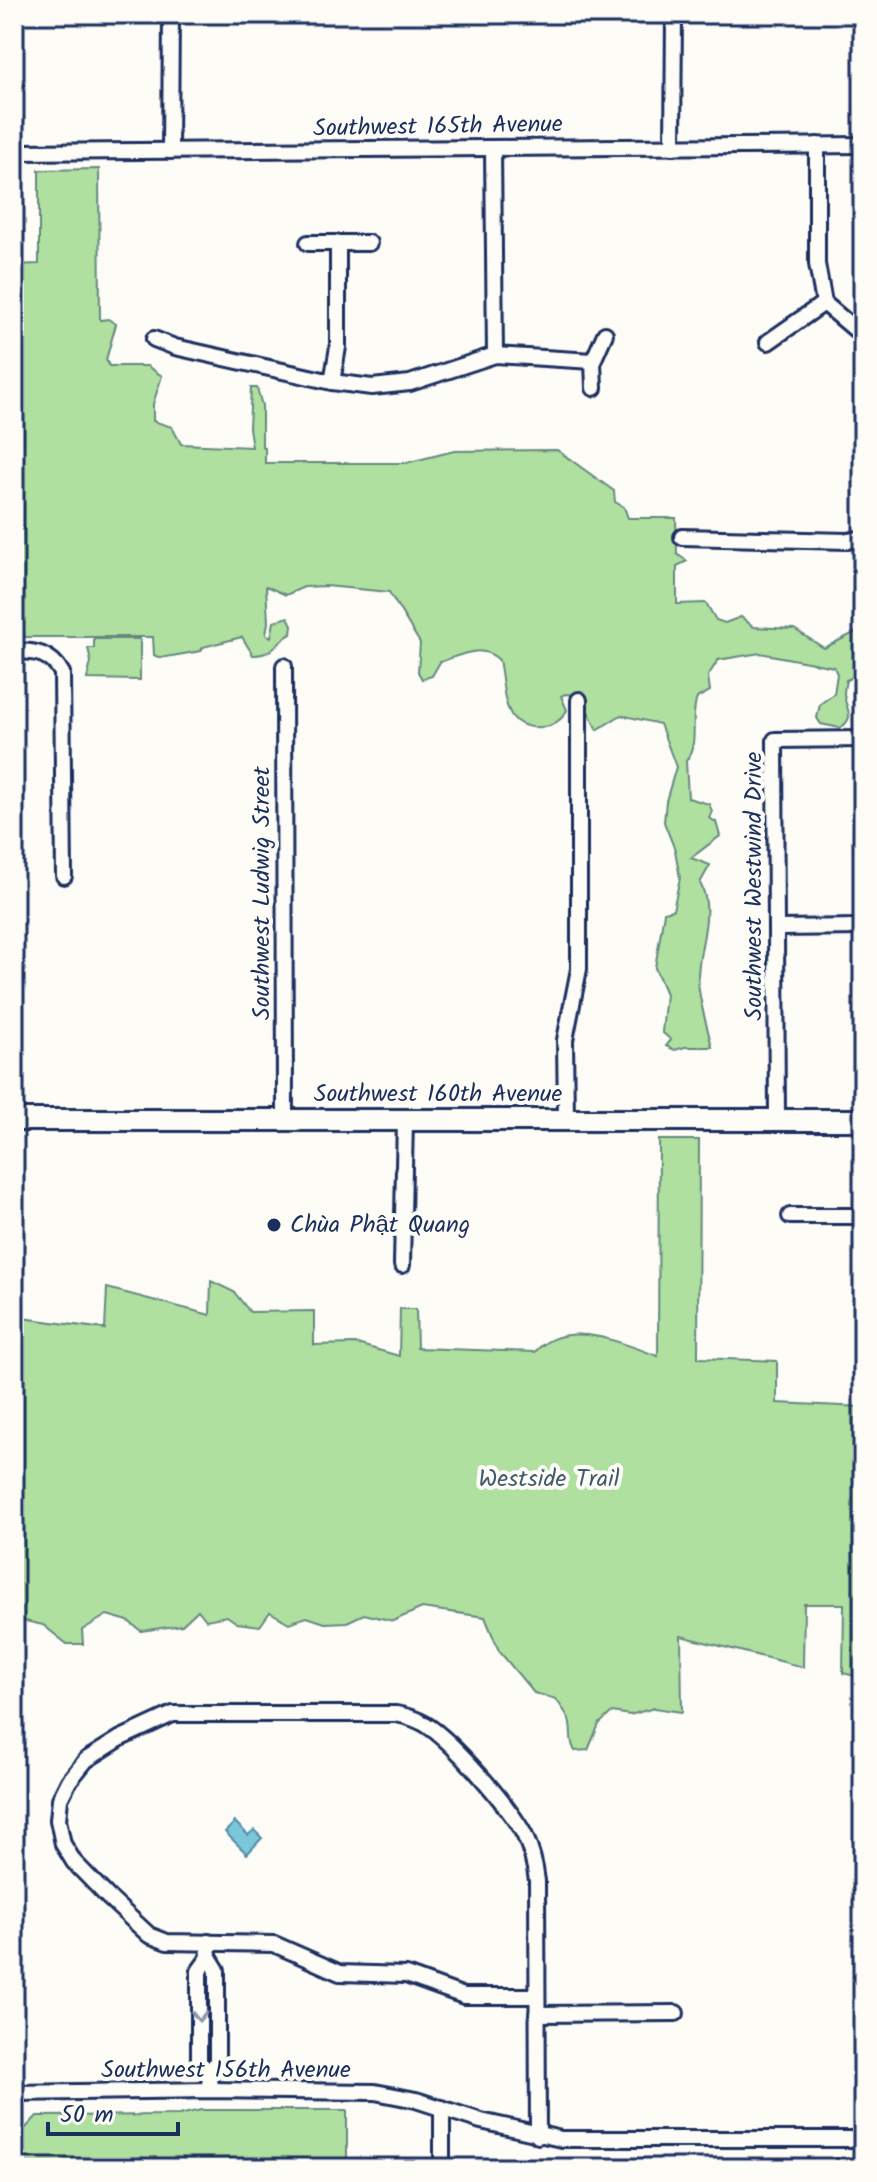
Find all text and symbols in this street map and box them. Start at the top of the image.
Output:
street label: Southwest 165th Avenue [313,105,563,149]
street label: Southwest Westwind Drive [735,751,774,1020]
street label: Southwest Ludwig Street [243,765,282,1020]
street label: Southwest 160th Avenue [314,1075,563,1114]
place label: Chùa Phật Quang [290,1206,470,1245]
marker: Chùa Phật Quang [265,1216,283,1234]
park label: Westside Trail [478,1460,620,1499]
one-way arrow [190,2010,208,2023]
street label: Southwest 156th Avenue [101,2051,351,2090]
scale bar [48,2086,178,2136]
text: 50 m [60,2096,114,2135]

